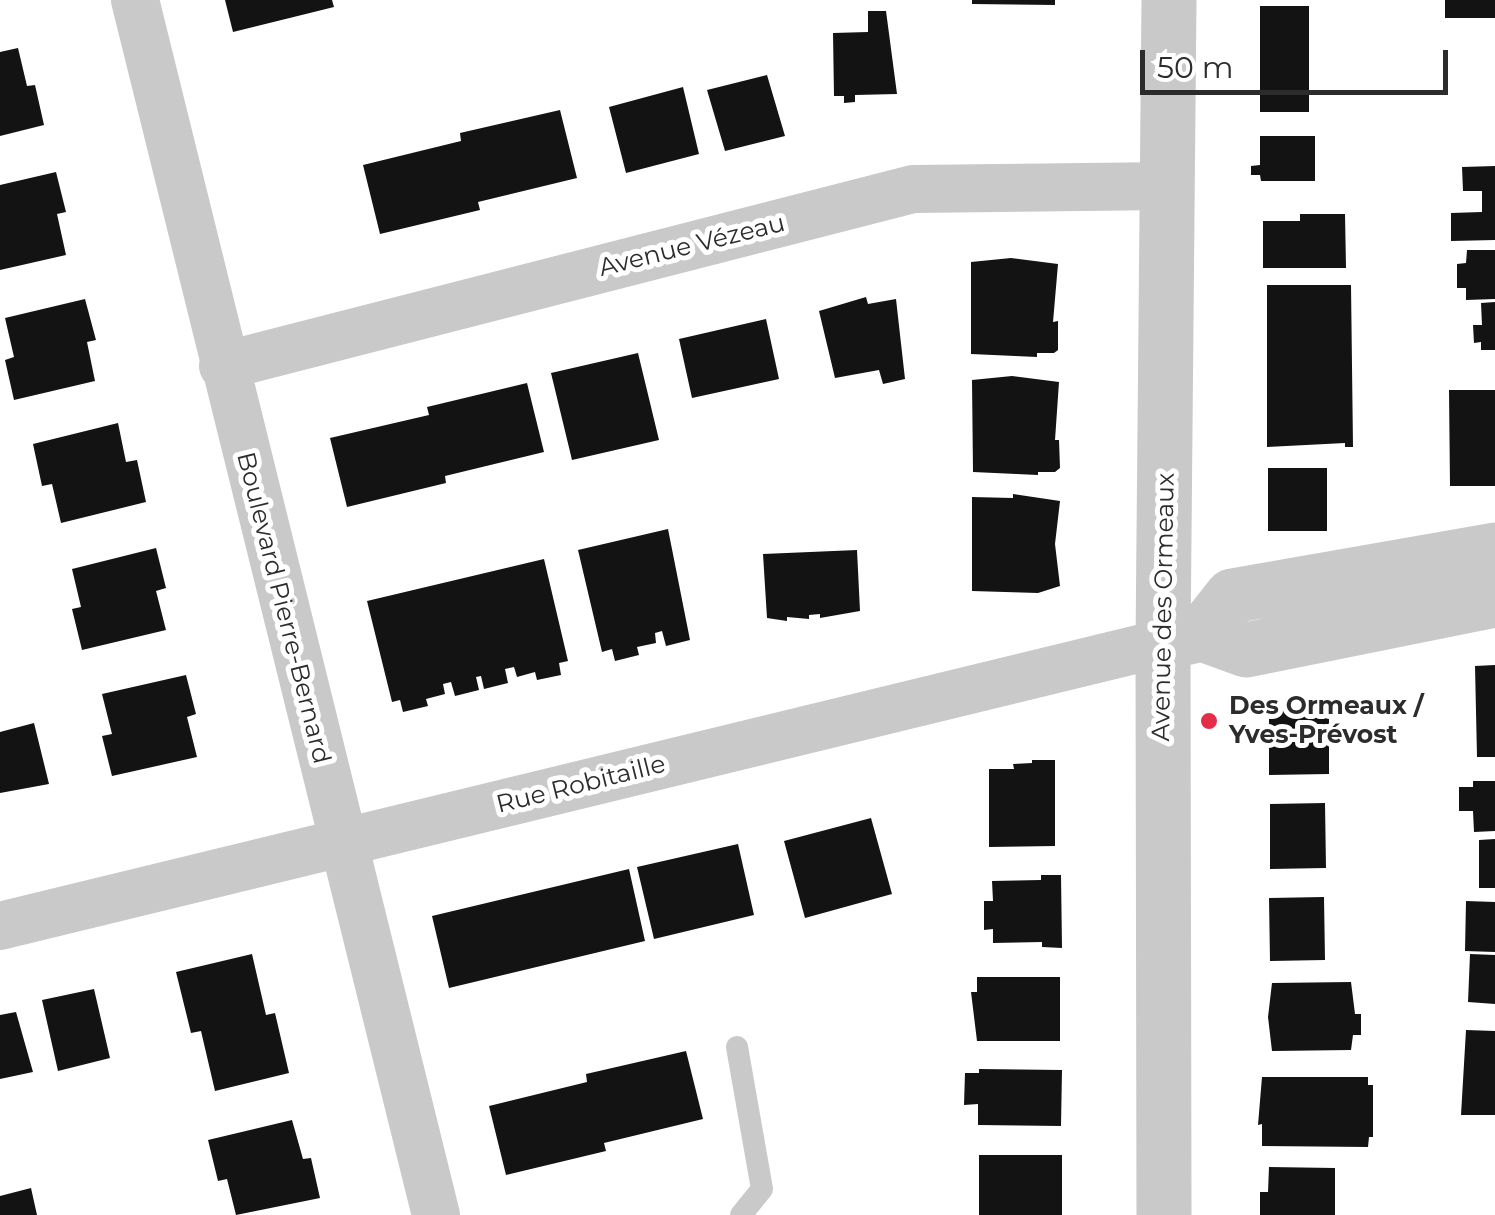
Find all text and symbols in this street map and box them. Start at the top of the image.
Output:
scale bar [1145,30,1452,92]
text: 50 m [1157,49,1234,86]
street label: Avenue Vézeau [596,208,788,284]
street label: Boulevard Pierre-Bernard [230,449,336,767]
street label: Avenue des Ormeaux [1147,472,1181,742]
place label: Des Ormeaux / Yves-Prévost [1229,692,1424,751]
marker: Des Ormeaux / Yves-Prévost [1198,710,1220,732]
street label: Rue Robitaille [493,749,669,821]

